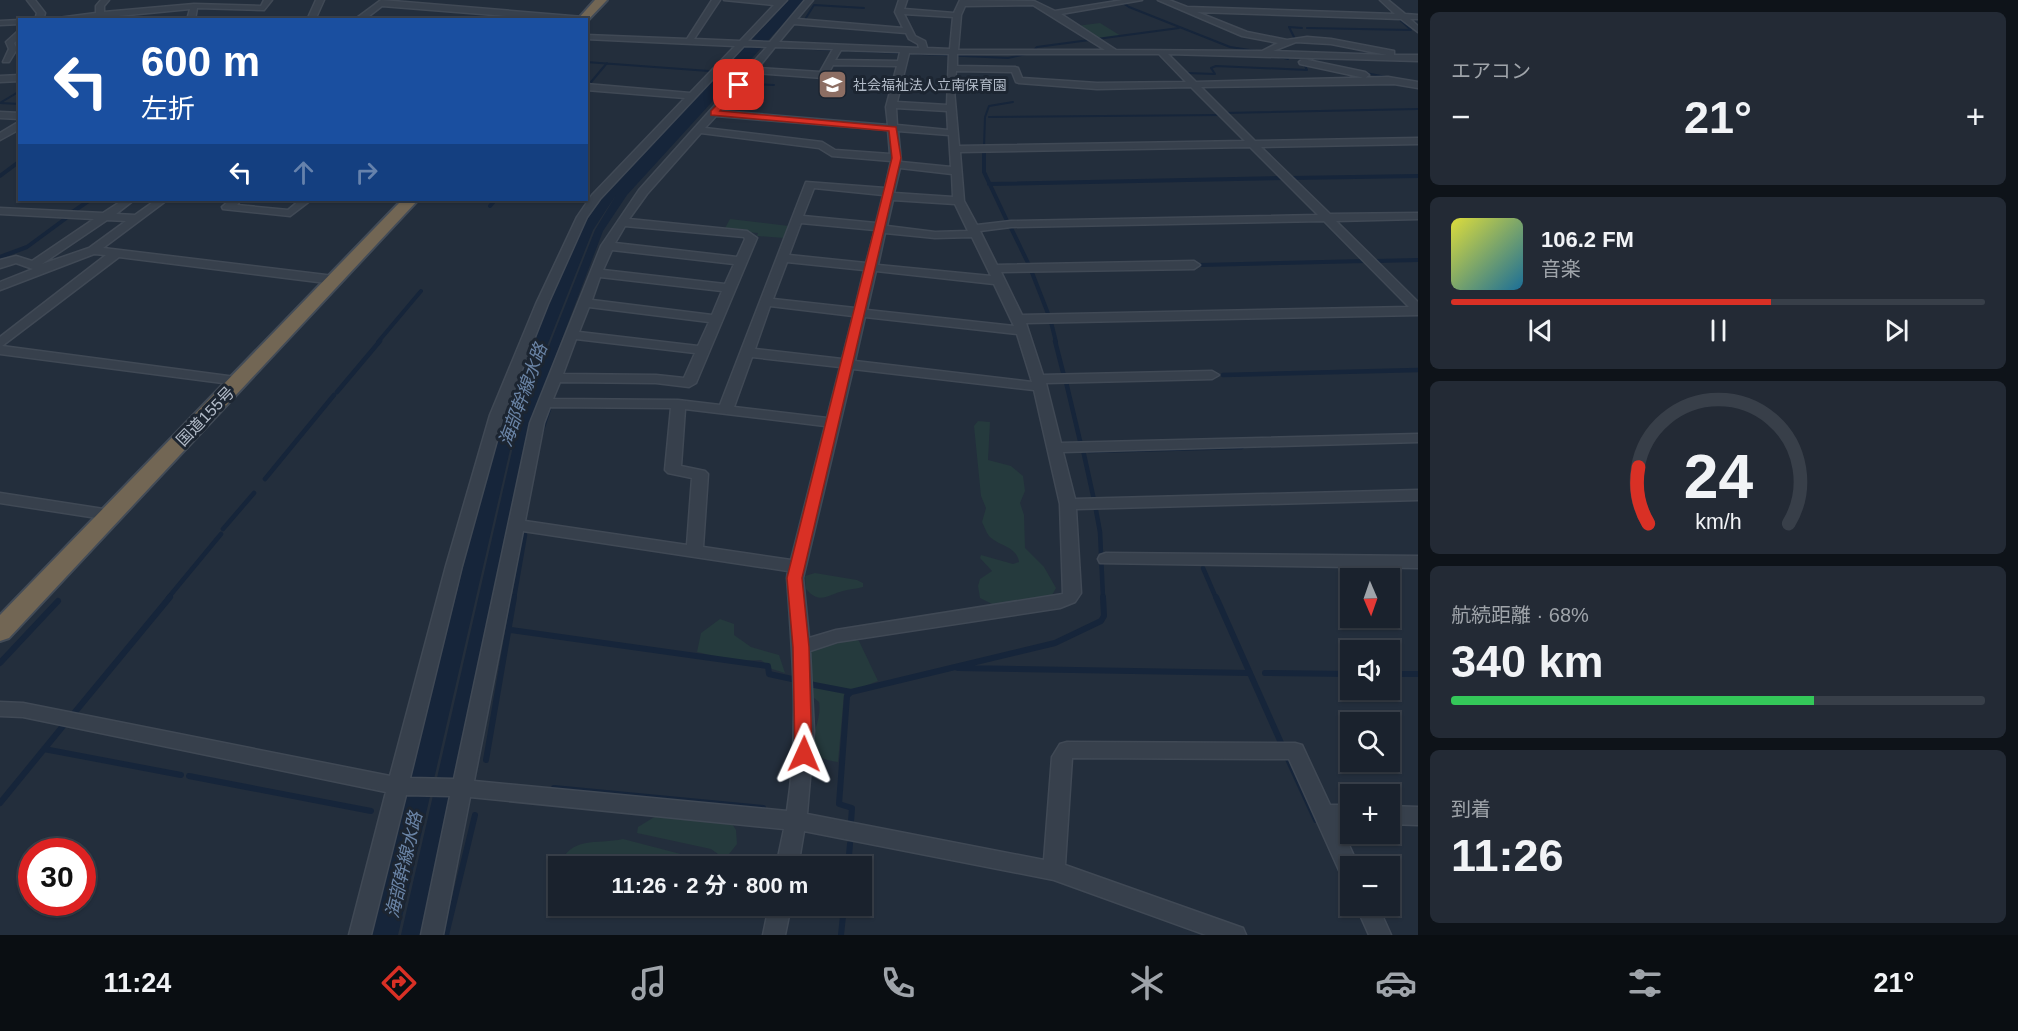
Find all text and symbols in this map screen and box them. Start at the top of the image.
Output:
text: 600 m [141,38,260,85]
icon: left [42,42,120,120]
pin [713,59,764,110]
text: エアコン [1451,60,1531,82]
icon: arrive [722,68,755,101]
school or university icon: 社会福祉法人立南保育園 [816,69,848,101]
place label: 社会福祉法人立南保育園 [853,77,1007,93]
text: 21° [1684,92,1752,143]
text: 左折 [141,94,195,124]
text: − [1451,98,1470,135]
text: + [1966,98,1985,135]
icon: left [224,156,257,189]
icon: ahead [287,156,320,189]
icon: right [350,156,383,189]
text: 106.2 FM [1541,227,1634,252]
text: 音楽 [1541,258,1581,280]
icon: previous [1524,314,1557,347]
icon: pause [1702,314,1735,347]
icon: next [1880,314,1913,347]
water label: 海部幹線水路 [495,339,552,449]
street label: 国道155号 [173,384,237,449]
text: 24 [1683,443,1753,512]
text: km/h [1695,511,1741,535]
north arrow [1340,568,1400,628]
map controls [1340,568,1400,916]
text: 航続距離 · 68% [1451,604,1589,626]
text: 340 km [1451,636,1604,687]
button: sound [1340,640,1400,700]
button: search [1340,712,1400,772]
position arrow [772,722,836,786]
button: + [1340,784,1400,844]
text: 到着 [1451,798,1491,820]
water label: 海部幹線水路 [382,808,426,920]
text: 11:26 [1451,830,1564,881]
speed limit sign: 30 [18,838,96,916]
button: − [1340,856,1400,916]
text: 11:26 · 2 分 · 800 m [612,873,808,898]
icon: directions [378,962,420,1004]
icon: music [628,962,670,1004]
icon: phone [877,962,919,1004]
icon: climate [1126,962,1168,1004]
icon: car [1375,962,1417,1004]
icon: filters [1624,962,1666,1004]
text: 11:24 [104,968,171,998]
text: 21° [1873,968,1914,998]

